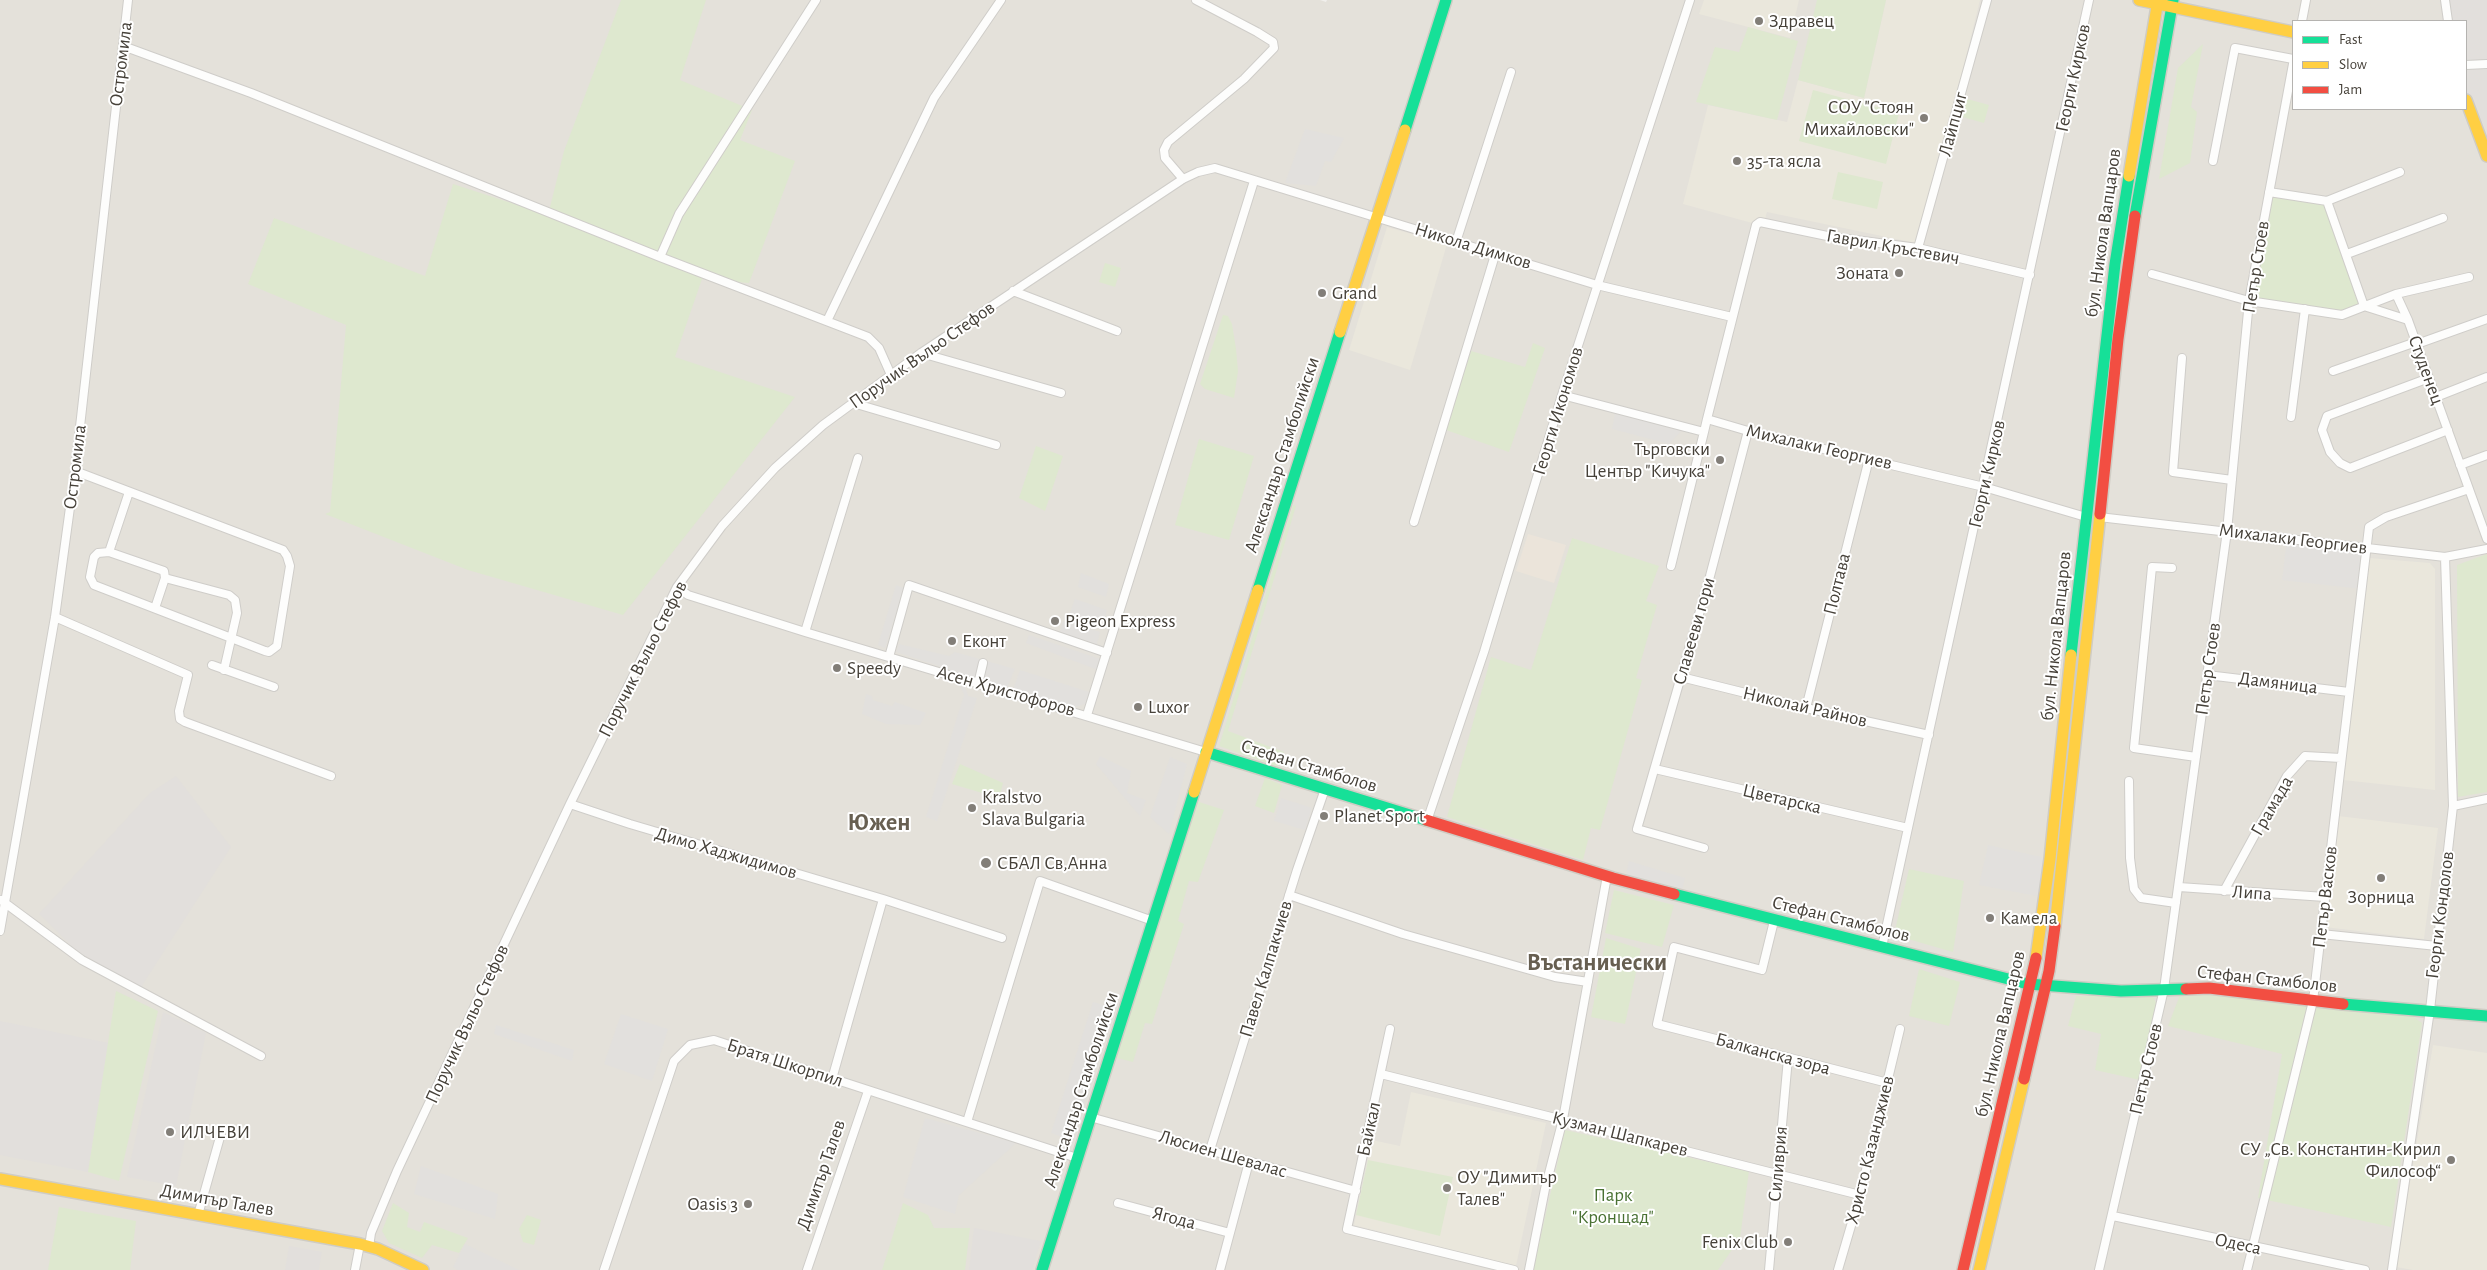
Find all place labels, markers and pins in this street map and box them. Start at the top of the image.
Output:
place label: Здравец [1769,10,1834,32]
marker: Здравец [1753,15,1765,27]
place label: СОУ "Стоян Михайловски" [1804,96,1914,140]
marker: СОУ "Стоян Михайловски" [1918,112,1930,124]
place label: 35-та ясла [1747,150,1821,172]
marker: 35-та ясла [1731,155,1743,167]
place label: Зоната [1836,262,1889,284]
marker: Зоната [1893,267,1905,279]
place label: Grand [1332,282,1377,304]
marker: Grand [1316,287,1328,299]
place label: Търговски Център "Кичука" [1585,438,1710,482]
marker: Търговски Център "Кичука" [1714,454,1726,466]
place label: Pigeon Express [1065,610,1175,632]
marker: Pigeon Express [1049,615,1061,627]
place label: Еконт [962,630,1006,652]
marker: Еконт [946,635,958,647]
place label: Speedy [847,657,901,679]
marker: Speedy [831,662,843,674]
place label: Luxor [1148,696,1189,718]
marker: Luxor [1132,701,1144,713]
place label: Kralstvo Slava Bulgaria [982,786,1085,830]
marker: Kralstvo Slava Bulgaria [966,802,978,814]
place label: Planet Sport [1334,805,1425,827]
marker: Planet Sport [1318,810,1330,822]
place label: СБАЛ Св,Анна [997,852,1107,874]
marker: СБАЛ Св,Анна [979,856,993,870]
marker: Зорница [2375,872,2387,884]
place label: Зорница [2347,886,2415,908]
place label: Камела [2000,907,2057,929]
marker: Камела [1984,912,1996,924]
place label: ИЛЧЕВИ [180,1121,250,1143]
marker: ИЛЧЕВИ [164,1126,176,1138]
place label: СУ „Св. Константин-Кирил Философ“ [2240,1138,2441,1182]
marker: СУ „Св. Константин-Кирил Философ“ [2445,1154,2457,1166]
place label: ОУ "Димитър Талев" [1457,1166,1557,1210]
marker: ОУ "Димитър Талев" [1441,1182,1453,1194]
place label: Oasis 3 [688,1193,738,1215]
marker: Oasis 3 [742,1198,754,1210]
place label: Fenix Club [1702,1231,1778,1253]
marker: Fenix Club [1782,1236,1794,1248]

